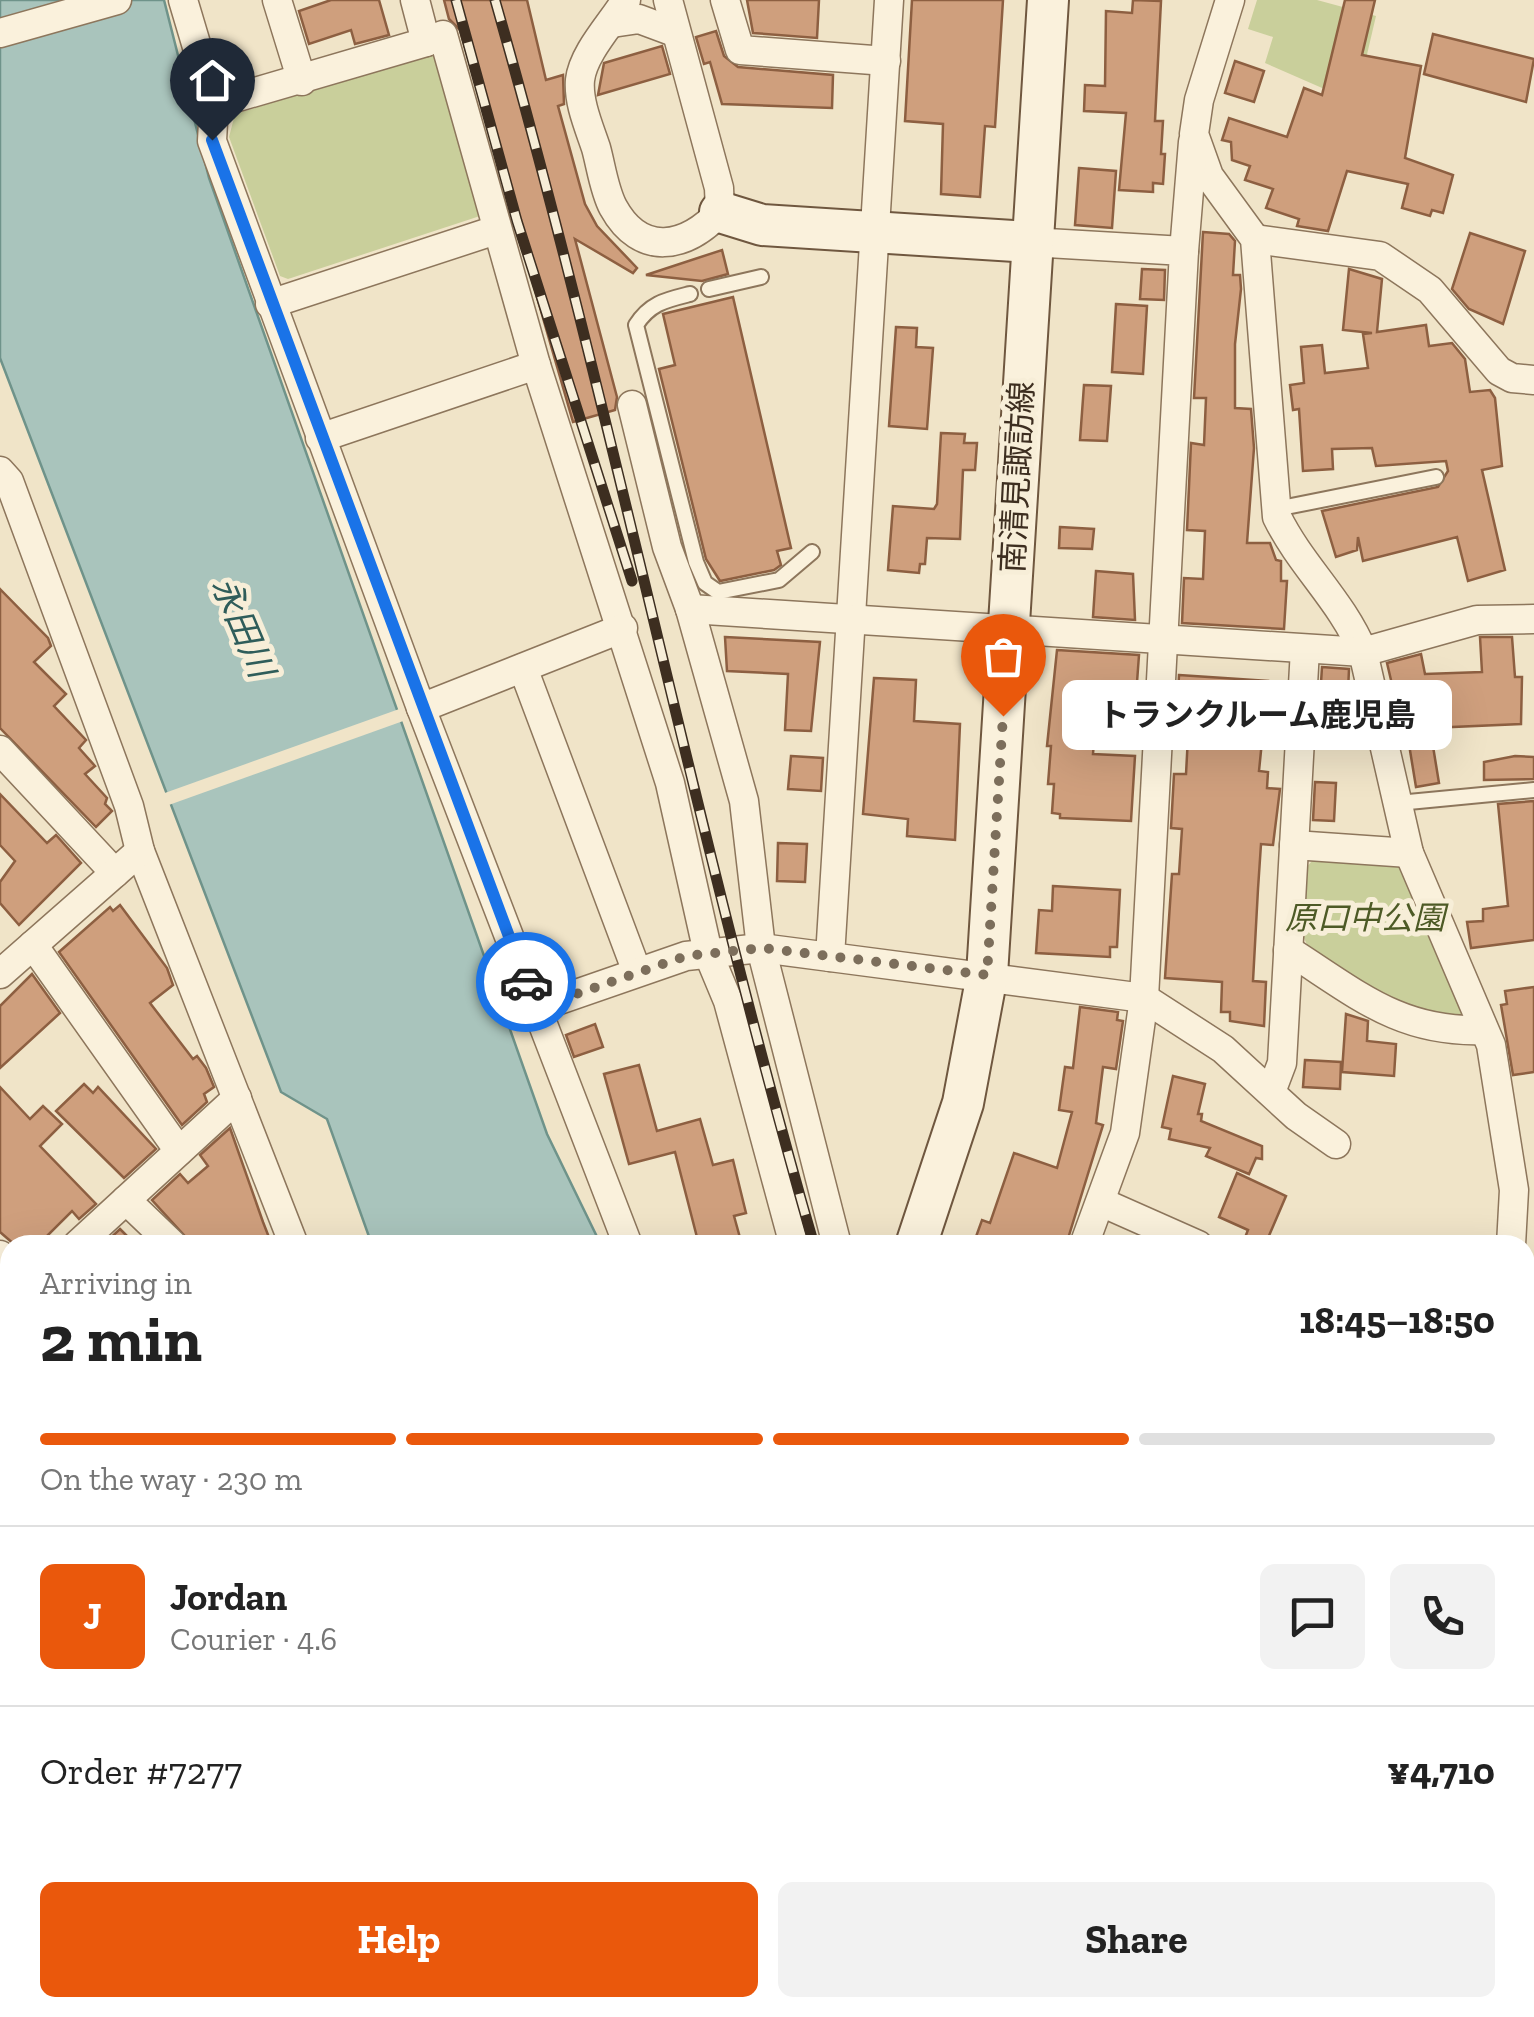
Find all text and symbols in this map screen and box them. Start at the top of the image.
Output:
pin [170,38,255,141]
icon: home [185,53,240,108]
street label: 南清見諏訪線 [993,380,1041,574]
water label: 永田川 [203,570,284,687]
pin [961,614,1046,717]
icon: bag [976,629,1031,684]
callout: トランクルーム鹿児島 [1063,681,1453,751]
text: トランクルーム鹿児島 [1098,696,1416,734]
park label: 原口中公園 [1285,899,1449,937]
courier [476,932,576,1032]
icon: car [499,955,554,1010]
text: Arriving in [40,1264,192,1302]
text: 18:45–18:50 [1299,1297,1495,1343]
text: 2 min [40,1300,202,1378]
text: On the way · 230 m [40,1460,302,1498]
button: chat [1260,1564,1365,1669]
button: phone [1390,1564,1495,1669]
text: Jordan [170,1574,287,1620]
text: J [83,1593,102,1639]
text: Courier · 4.6 [170,1620,337,1658]
text: Order #7277 [40,1748,242,1794]
text: ¥4,710 [1387,1748,1495,1794]
button: Help [40,1882,758,1997]
button: Share [778,1882,1495,1997]

